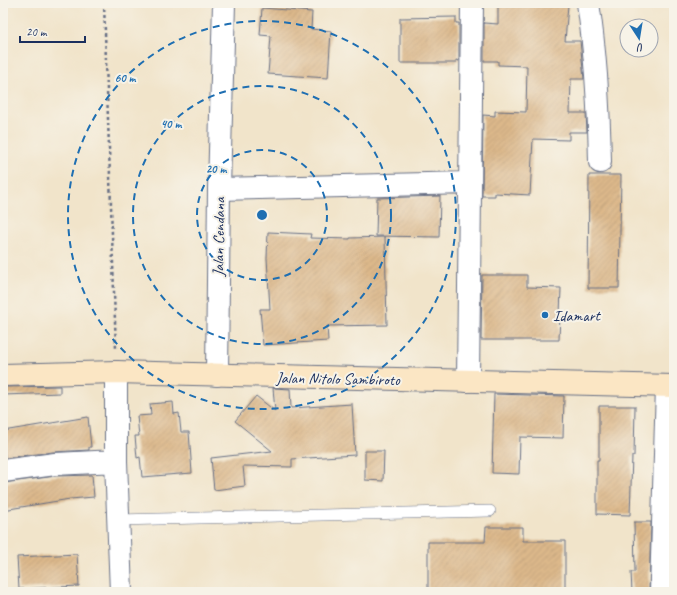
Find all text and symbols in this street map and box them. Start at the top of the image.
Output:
scale bar [20,18,85,44]
north arrow [619,18,659,58]
text: 20 m [26,24,48,40]
text: U [634,40,645,56]
text: 60 m [115,70,137,86]
text: 40 m [161,116,182,132]
text: 20 m [206,161,227,177]
street label: Jalan Cendana [208,196,230,278]
centre of rings [255,208,269,222]
place label: Idamart [553,306,601,326]
marker: Idamart [540,310,550,320]
street label: Jalan Nitolo Sambiroto [275,368,401,390]

